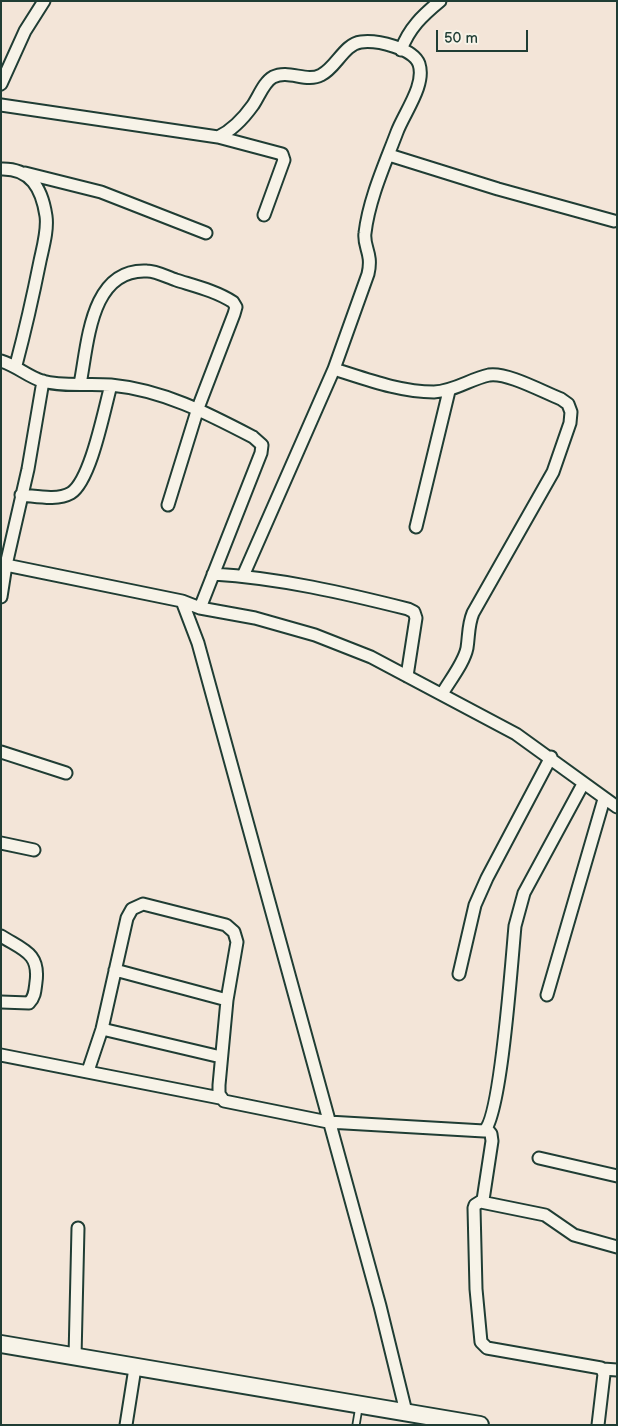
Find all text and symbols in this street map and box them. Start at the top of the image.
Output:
scale bar [438,20,530,52]
text: 50 m [444,29,478,48]

